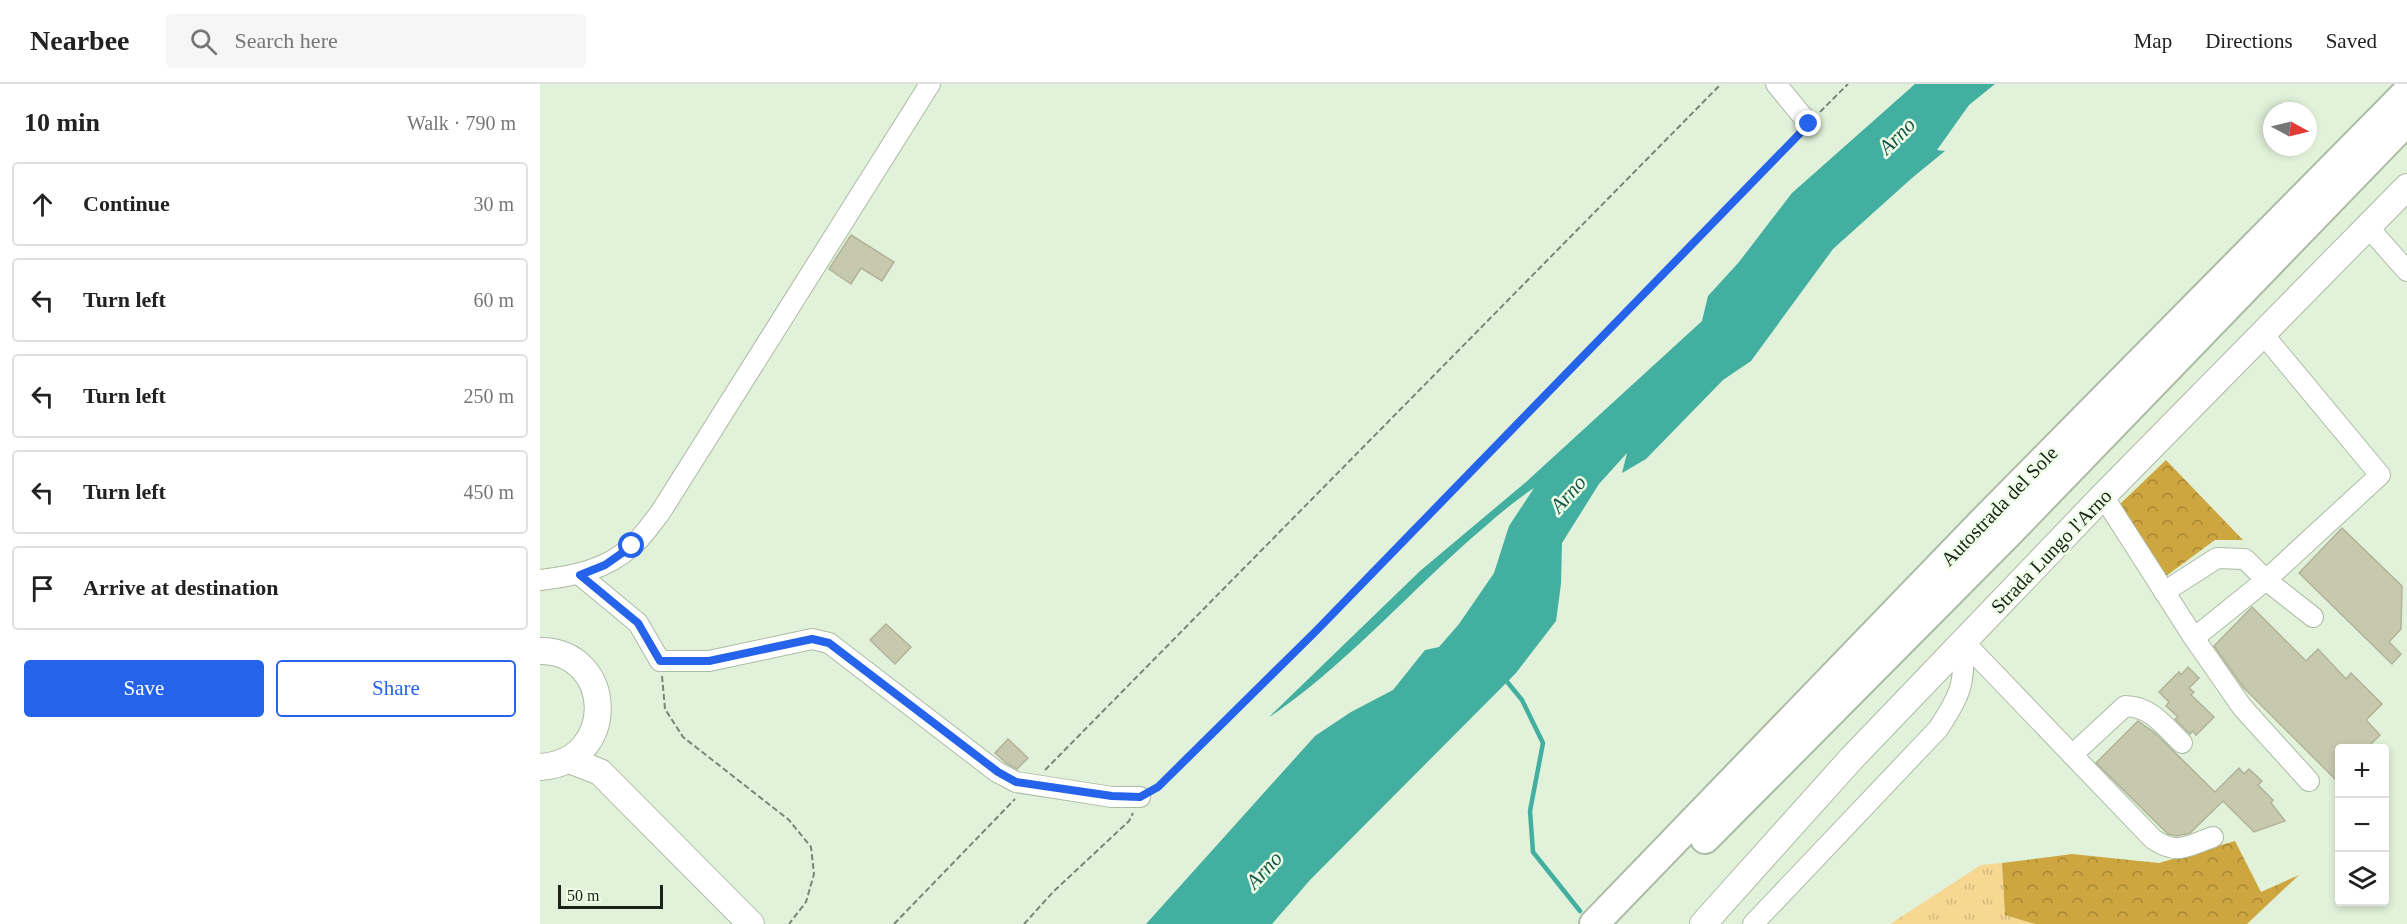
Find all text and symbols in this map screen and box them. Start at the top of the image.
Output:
search box [166,14,586,68]
text: Nearbee [30,25,130,56]
icon: search [187,25,220,58]
text: Search here [235,28,338,53]
text: Map [2134,29,2172,53]
text: Directions [2205,29,2293,53]
text: Saved [2326,29,2377,53]
north arrow [2263,102,2317,156]
text: 10 min [24,108,100,137]
route end [1795,110,1821,136]
text: Walk · 790 m [407,112,516,134]
water label: Arno [1872,113,1920,161]
icon: ahead [26,188,59,221]
text: Continue [83,191,170,216]
text: 30 m [473,193,514,215]
icon: left [26,284,59,317]
text: Turn left [83,287,166,312]
text: 60 m [473,289,514,311]
icon: left [26,380,59,413]
text: Turn left [83,383,166,408]
text: 250 m [463,385,514,407]
street label: Autostrada del Sole [1936,442,2062,570]
water label: Arno [1544,470,1591,519]
icon: left [26,476,59,509]
text: Turn left [83,479,166,504]
text: 450 m [463,481,514,503]
street label: Strada Lungo l'Arno [1986,485,2116,618]
route start [618,532,644,558]
icon: arrive [26,572,59,605]
text: Arrive at destination [83,575,279,600]
button: Save [24,660,264,717]
button: Share [276,660,516,717]
map controls [2335,744,2389,906]
button: + [2335,744,2389,798]
button: − [2335,798,2389,852]
water label: Arno [1240,846,1287,895]
button: layers [2335,852,2389,906]
scale bar [558,882,663,910]
text: 50 m [567,887,599,904]

